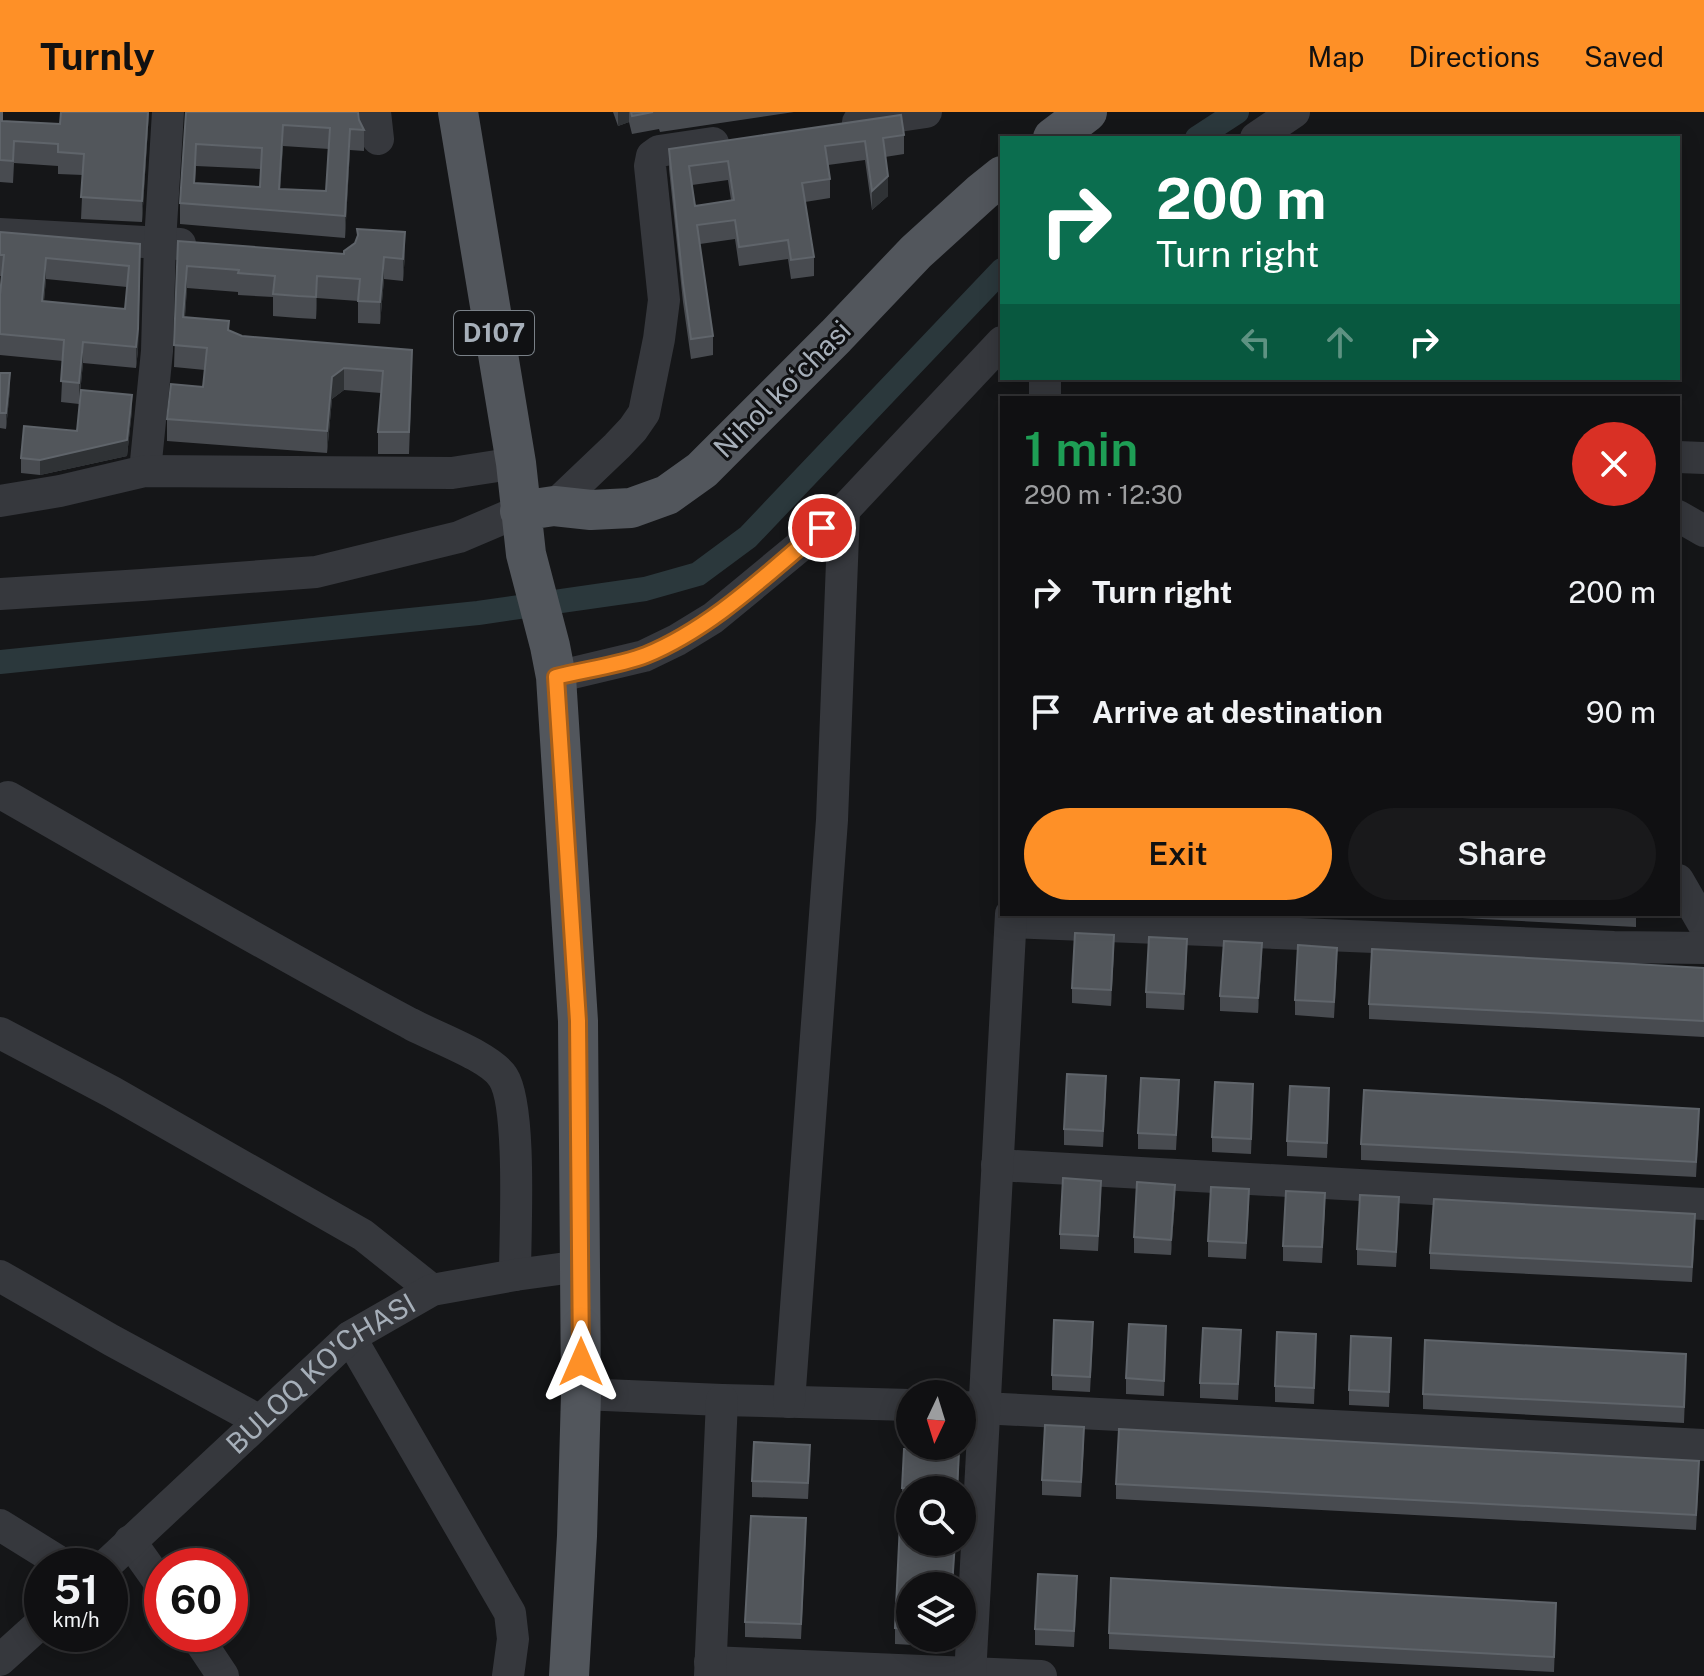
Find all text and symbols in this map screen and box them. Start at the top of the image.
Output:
text: Turnly [40,34,155,79]
text: Map [1308,40,1364,73]
text: Directions [1408,40,1540,73]
text: Saved [1584,40,1664,73]
text: 200 m [1156,166,1326,232]
icon: right [1024,168,1128,272]
text: Turn right [1156,233,1319,275]
road number: D107 [454,311,534,355]
street label: Nihol koʻchasi [706,313,857,464]
icon: left [1234,320,1278,364]
icon: ahead [1318,320,1362,364]
icon: right [1402,320,1446,364]
text: 1 min [1024,420,1138,477]
button: close [1572,422,1656,506]
text: 290 m · 12:30 [1024,479,1183,510]
pin [788,494,856,562]
icon: arrive [800,506,844,550]
icon: right [1024,570,1068,614]
text: Turn right [1092,574,1232,610]
text: 200 m [1568,574,1656,610]
icon: arrive [1024,690,1068,734]
text: Arrive at destination [1092,694,1383,730]
text: 90 m [1586,694,1656,730]
button: Exit [1024,808,1332,900]
button: Share [1348,808,1656,900]
street label: BULOQ KO'CHASI [219,1286,421,1460]
position arrow [539,1320,623,1404]
north arrow [896,1380,976,1460]
map controls [896,1380,976,1652]
button: search [896,1476,976,1556]
speed limit sign: 60 [144,1548,248,1652]
text: 51 [54,1566,98,1613]
button: layers [896,1572,976,1652]
text: km/h [52,1608,100,1632]

